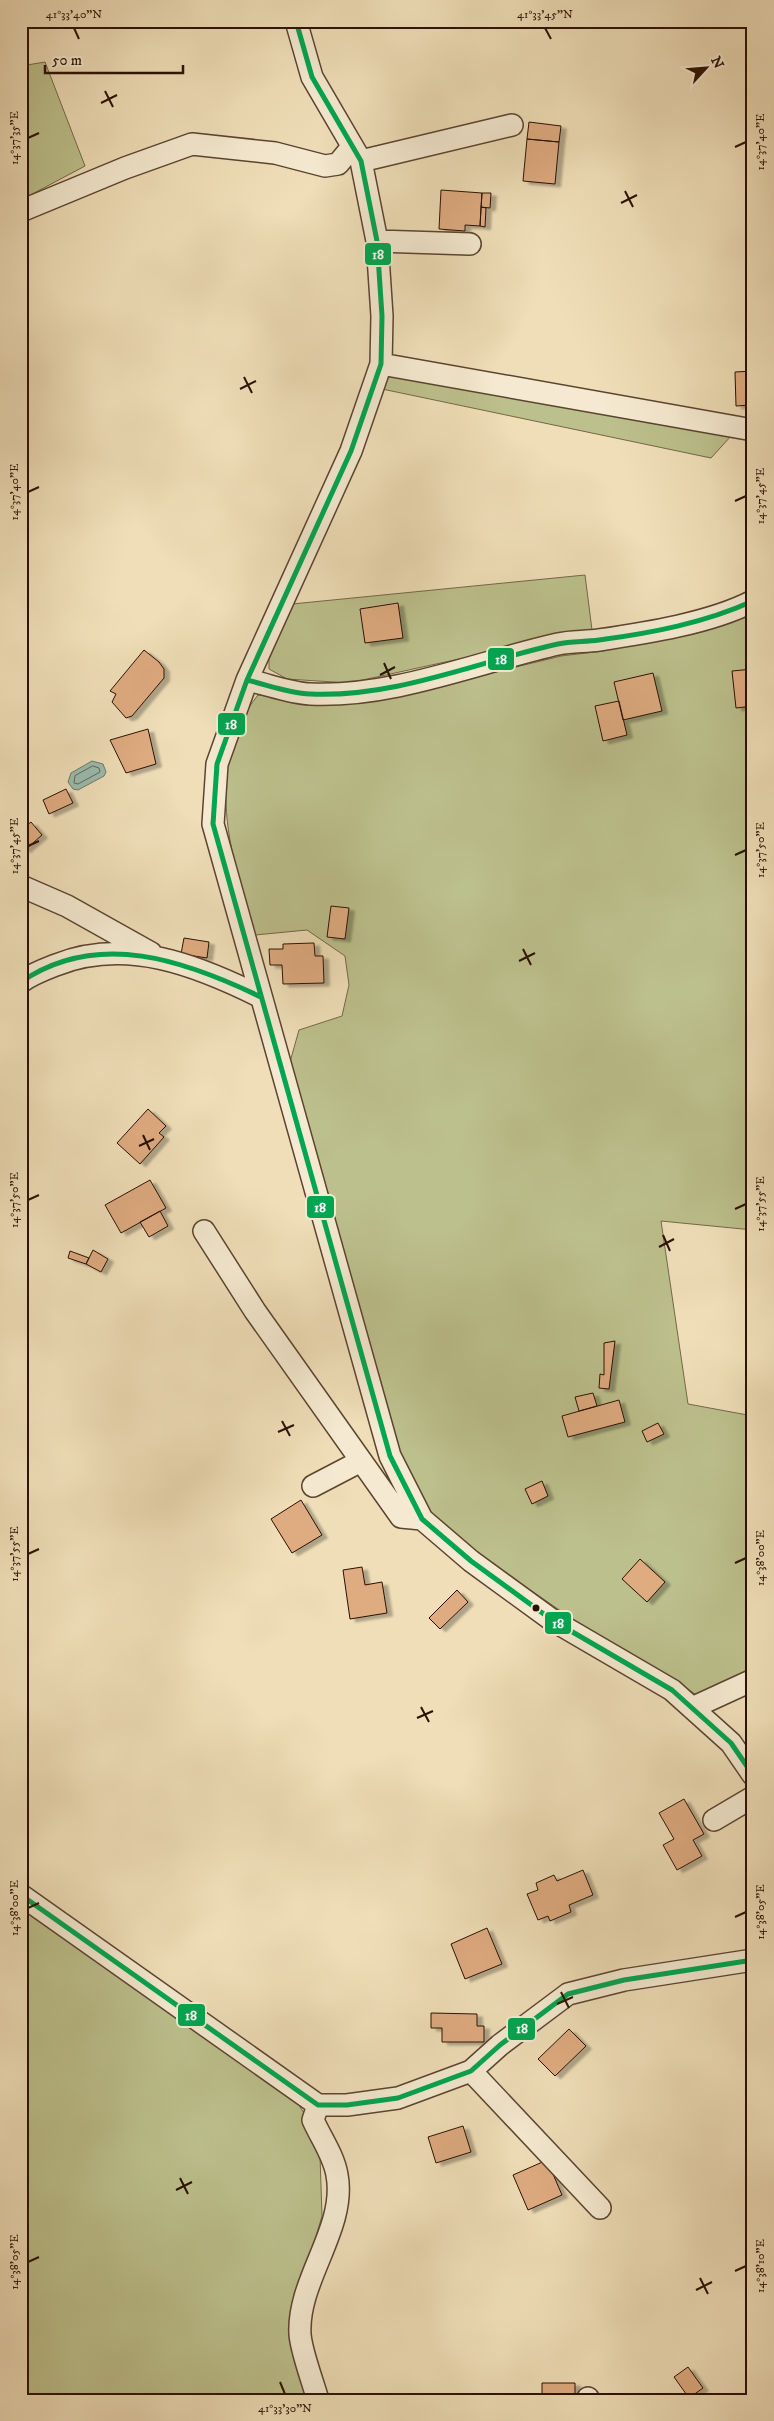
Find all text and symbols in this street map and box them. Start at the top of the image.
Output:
text: 41°33'40"N [46,7,102,22]
text: 41°33'45"N [517,7,573,22]
scale bar [45,42,182,74]
north arrow [682,42,732,92]
text: 50 m [52,51,82,70]
text: N [706,54,728,72]
text: 14°37'35"E [7,111,22,165]
text: 14°37'40"E [753,113,768,170]
line badge: 18 [364,242,392,266]
text: 18 [372,246,384,264]
text: 14°37'40"E [7,463,22,520]
text: 14°37'45"E [753,467,768,524]
line badge: 18 [487,647,515,671]
text: 18 [495,651,507,669]
line badge: 18 [217,712,246,736]
text: 18 [225,716,237,734]
text: 14°37'45"E [7,817,22,874]
text: 14°37'50"E [753,822,768,878]
text: 14°37'50"E [7,1172,22,1228]
text: 14°37'55"E [753,1176,768,1232]
line badge: 18 [306,1195,335,1219]
text: 18 [314,1199,326,1217]
text: 14°37'55"E [7,1526,22,1582]
text: 14°38'00"E [753,1529,768,1586]
unlabelled marker [531,1603,541,1613]
line badge: 18 [544,1611,572,1635]
text: 18 [552,1615,564,1633]
text: 14°38'00"E [7,1879,22,1936]
text: 14°38'05"E [753,1884,768,1940]
line badge: 18 [177,2003,206,2027]
text: 18 [185,2007,197,2025]
line badge: 18 [507,2017,536,2041]
text: 18 [516,2020,528,2038]
text: 14°38'05"E [7,2234,22,2290]
text: 14°38'10"E [753,2239,768,2293]
text: 41°33'30"N [258,2401,312,2416]

